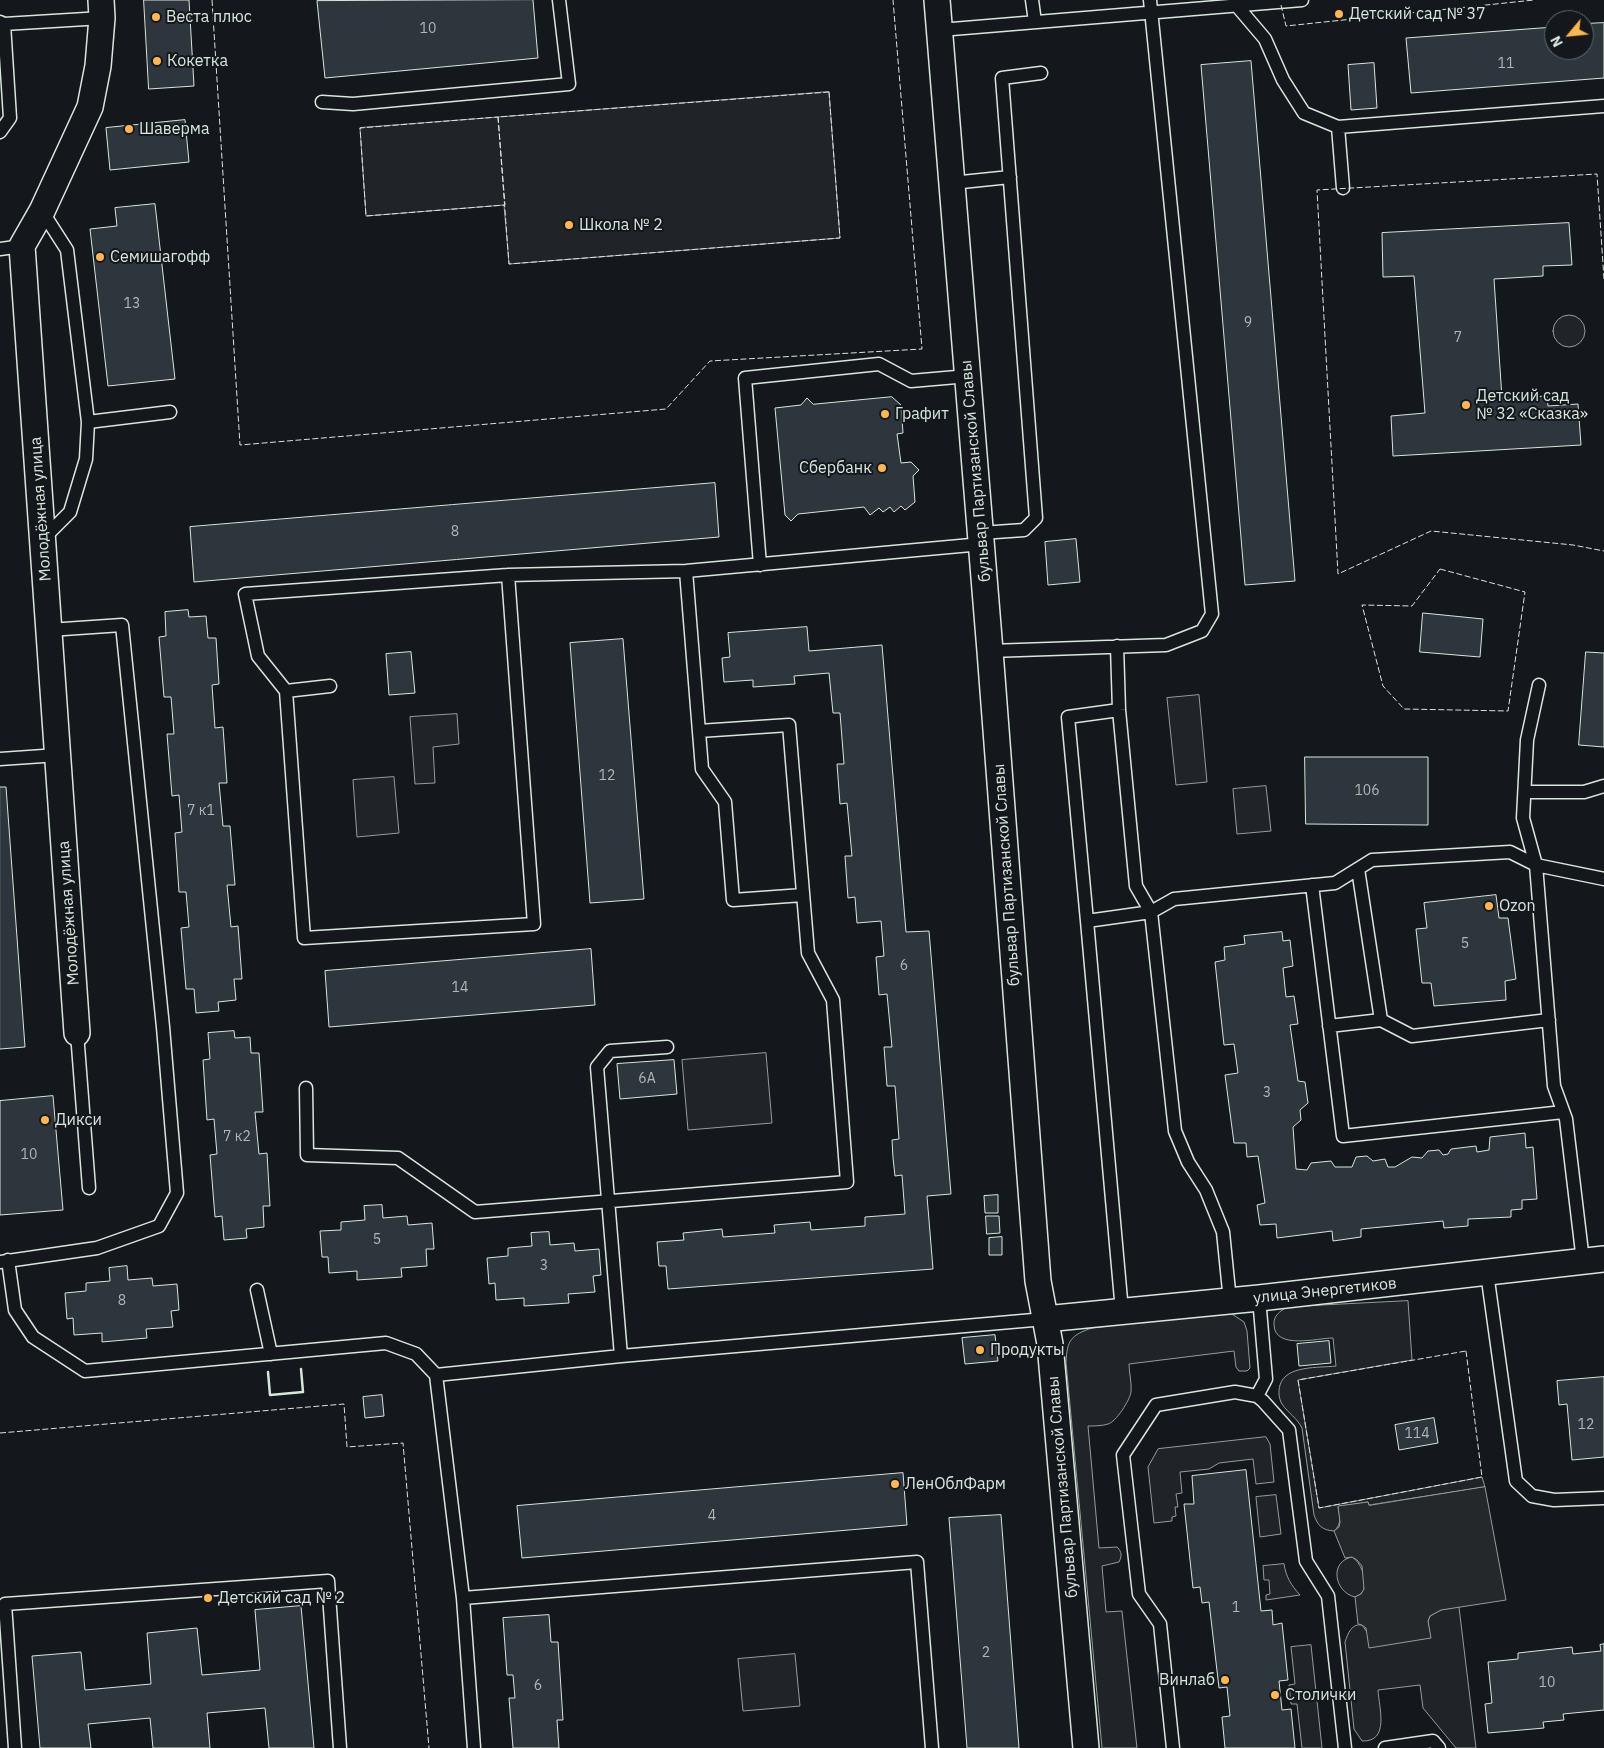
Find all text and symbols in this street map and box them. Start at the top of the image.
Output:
place label: Детский сад № 37 [1349,4,1486,24]
place label: Веста плюс [166,7,252,27]
marker: Детский сад № 37 [1333,8,1345,20]
north arrow [1544,10,1594,60]
marker: Веста плюс [150,11,162,23]
house number: 10 [420,21,436,37]
text: N [1546,33,1567,50]
place label: Кокетка [167,51,228,71]
marker: Кокетка [151,55,163,67]
house number: 11 [1498,56,1514,72]
place label: Шаверма [139,119,210,139]
marker: Шаверма [123,123,135,135]
place label: Школа № 2 [579,215,663,235]
marker: Школа № 2 [563,219,575,231]
place label: Семишагофф [110,247,210,267]
marker: Семишагофф [94,251,106,263]
house number: 13 [124,296,140,312]
house number: 9 [1244,315,1252,331]
house number: 7 [1454,330,1462,346]
street label: бульвар Партизанской Славы [957,359,995,583]
place label: Детский сад № 32 «Сказка» [1476,386,1588,424]
marker: Детский сад № 32 «Сказка» [1460,399,1472,411]
place label: Графит [895,404,949,424]
marker: Графит [879,408,891,420]
street label: Молодёжная улица [26,436,56,582]
place label: Сбербанк [799,458,872,478]
marker: Сбербанк [876,462,888,474]
house number: 8 [451,524,459,540]
street label: бульвар Партизанской Славы [990,763,1024,987]
house number: 12 [599,768,615,784]
house number: 106 [1354,783,1380,799]
house number: 7 к1 [187,803,215,819]
street label: Молодёжная улица [54,840,84,986]
place label: Ozon [1499,896,1536,916]
marker: Ozon [1483,900,1495,912]
house number: 5 [1461,936,1469,952]
house number: 6 [900,958,908,974]
house number: 14 [452,980,468,996]
house number: 6А [638,1071,656,1087]
house number: 3 [1263,1085,1271,1101]
place label: Дикси [55,1110,102,1130]
marker: Дикси [39,1114,51,1126]
house number: 7 к2 [223,1129,251,1145]
house number: 10 [21,1147,37,1163]
house number: 5 [373,1232,381,1248]
house number: 3 [540,1258,548,1274]
street label: улица Энергетиков [1252,1274,1398,1308]
house number: 8 [118,1293,126,1309]
place label: Продукты [990,1340,1065,1360]
marker: Продукты [974,1344,986,1356]
street label: бульвар Партизанской Славы [1044,1375,1082,1599]
house number: 12 [1578,1417,1594,1433]
house number: 114 [1404,1426,1430,1442]
place label: ЛенОблФарм [905,1474,1006,1494]
marker: ЛенОблФарм [889,1478,901,1490]
house number: 4 [708,1508,716,1524]
place label: Детский сад № 2 [218,1588,345,1608]
marker: Детский сад № 2 [202,1592,214,1604]
house number: 1 [1232,1600,1240,1616]
house number: 2 [982,1645,990,1661]
place label: Винлаб [1159,1670,1215,1690]
marker: Винлаб [1219,1674,1231,1686]
house number: 10 [1539,1675,1555,1691]
house number: 6 [534,1678,542,1694]
place label: Столички [1285,1685,1356,1705]
marker: Столички [1269,1689,1281,1701]

